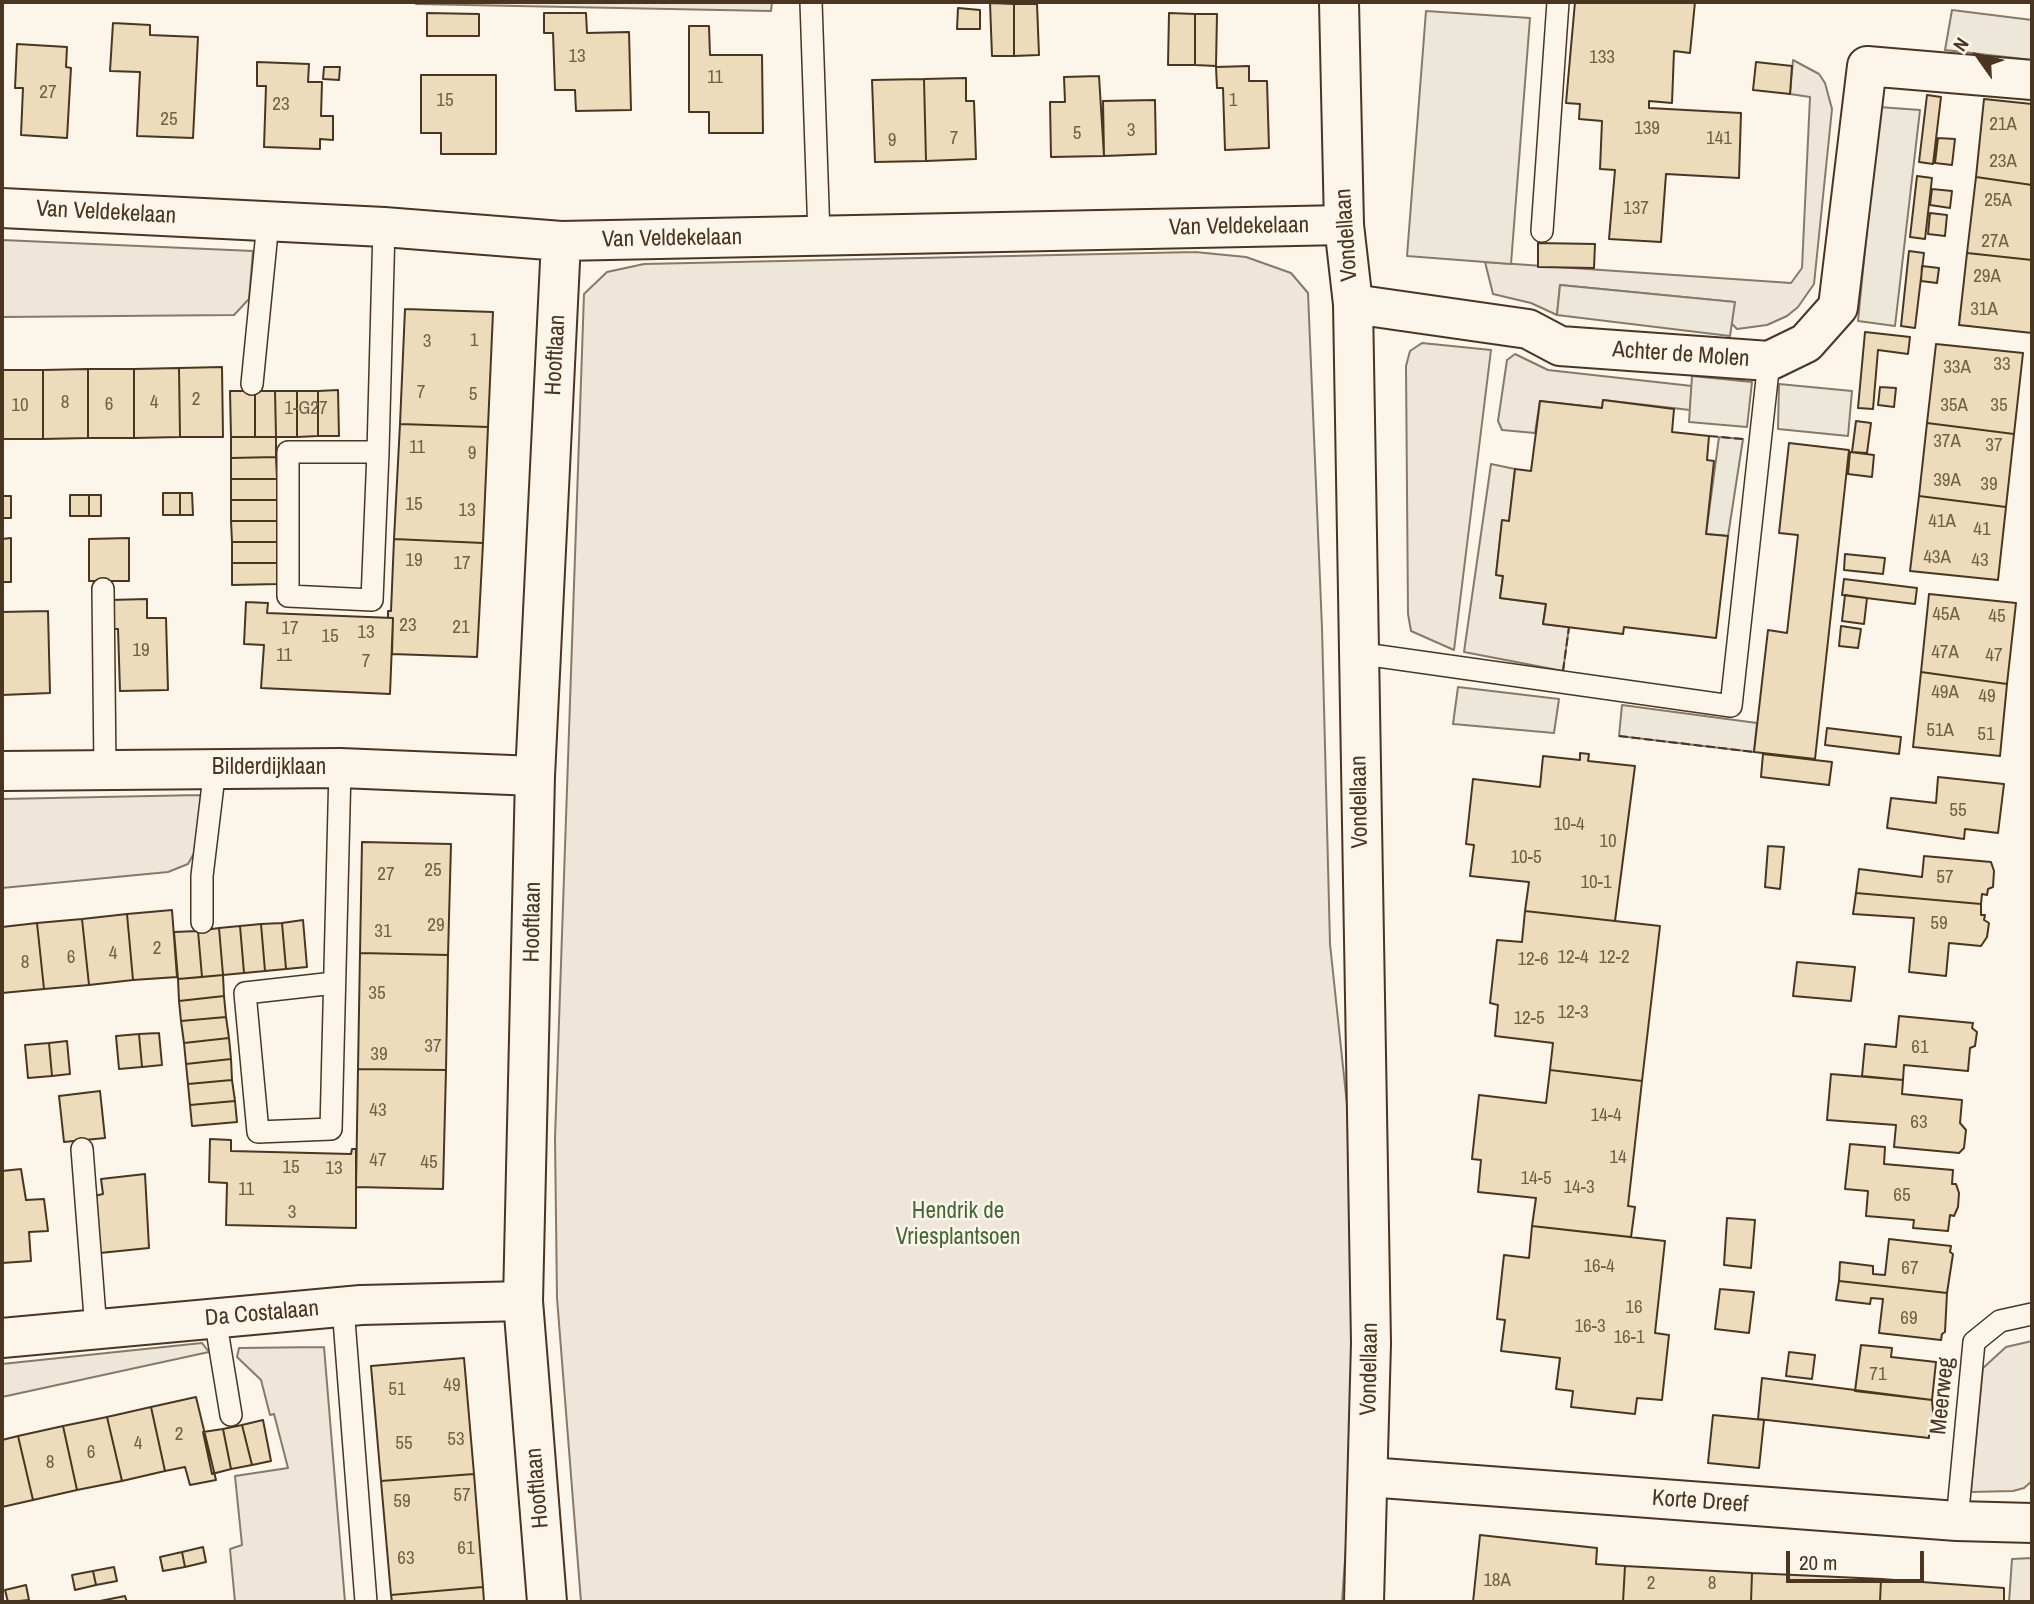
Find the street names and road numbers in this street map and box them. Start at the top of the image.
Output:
street label: Vondellaan [1330,187,1364,283]
street label: Van Veldekelaan [35,196,177,230]
street label: Van Veldekelaan [1169,212,1309,242]
street label: Van Veldekelaan [602,224,742,254]
street label: Hooftlaan [540,314,572,396]
street label: Achter de Molen [1612,336,1750,374]
street label: Bilderdijklaan [212,754,326,782]
street label: Vondellaan [1345,755,1375,849]
street label: Hooftlaan [518,881,548,963]
street label: Da Costalaan [204,1295,320,1333]
street label: Vondellaan [1355,1322,1385,1416]
street label: Meerweg [1925,1356,1961,1436]
street label: Hooftlaan [521,1447,555,1529]
street label: Korte Dreef [1651,1485,1749,1519]

